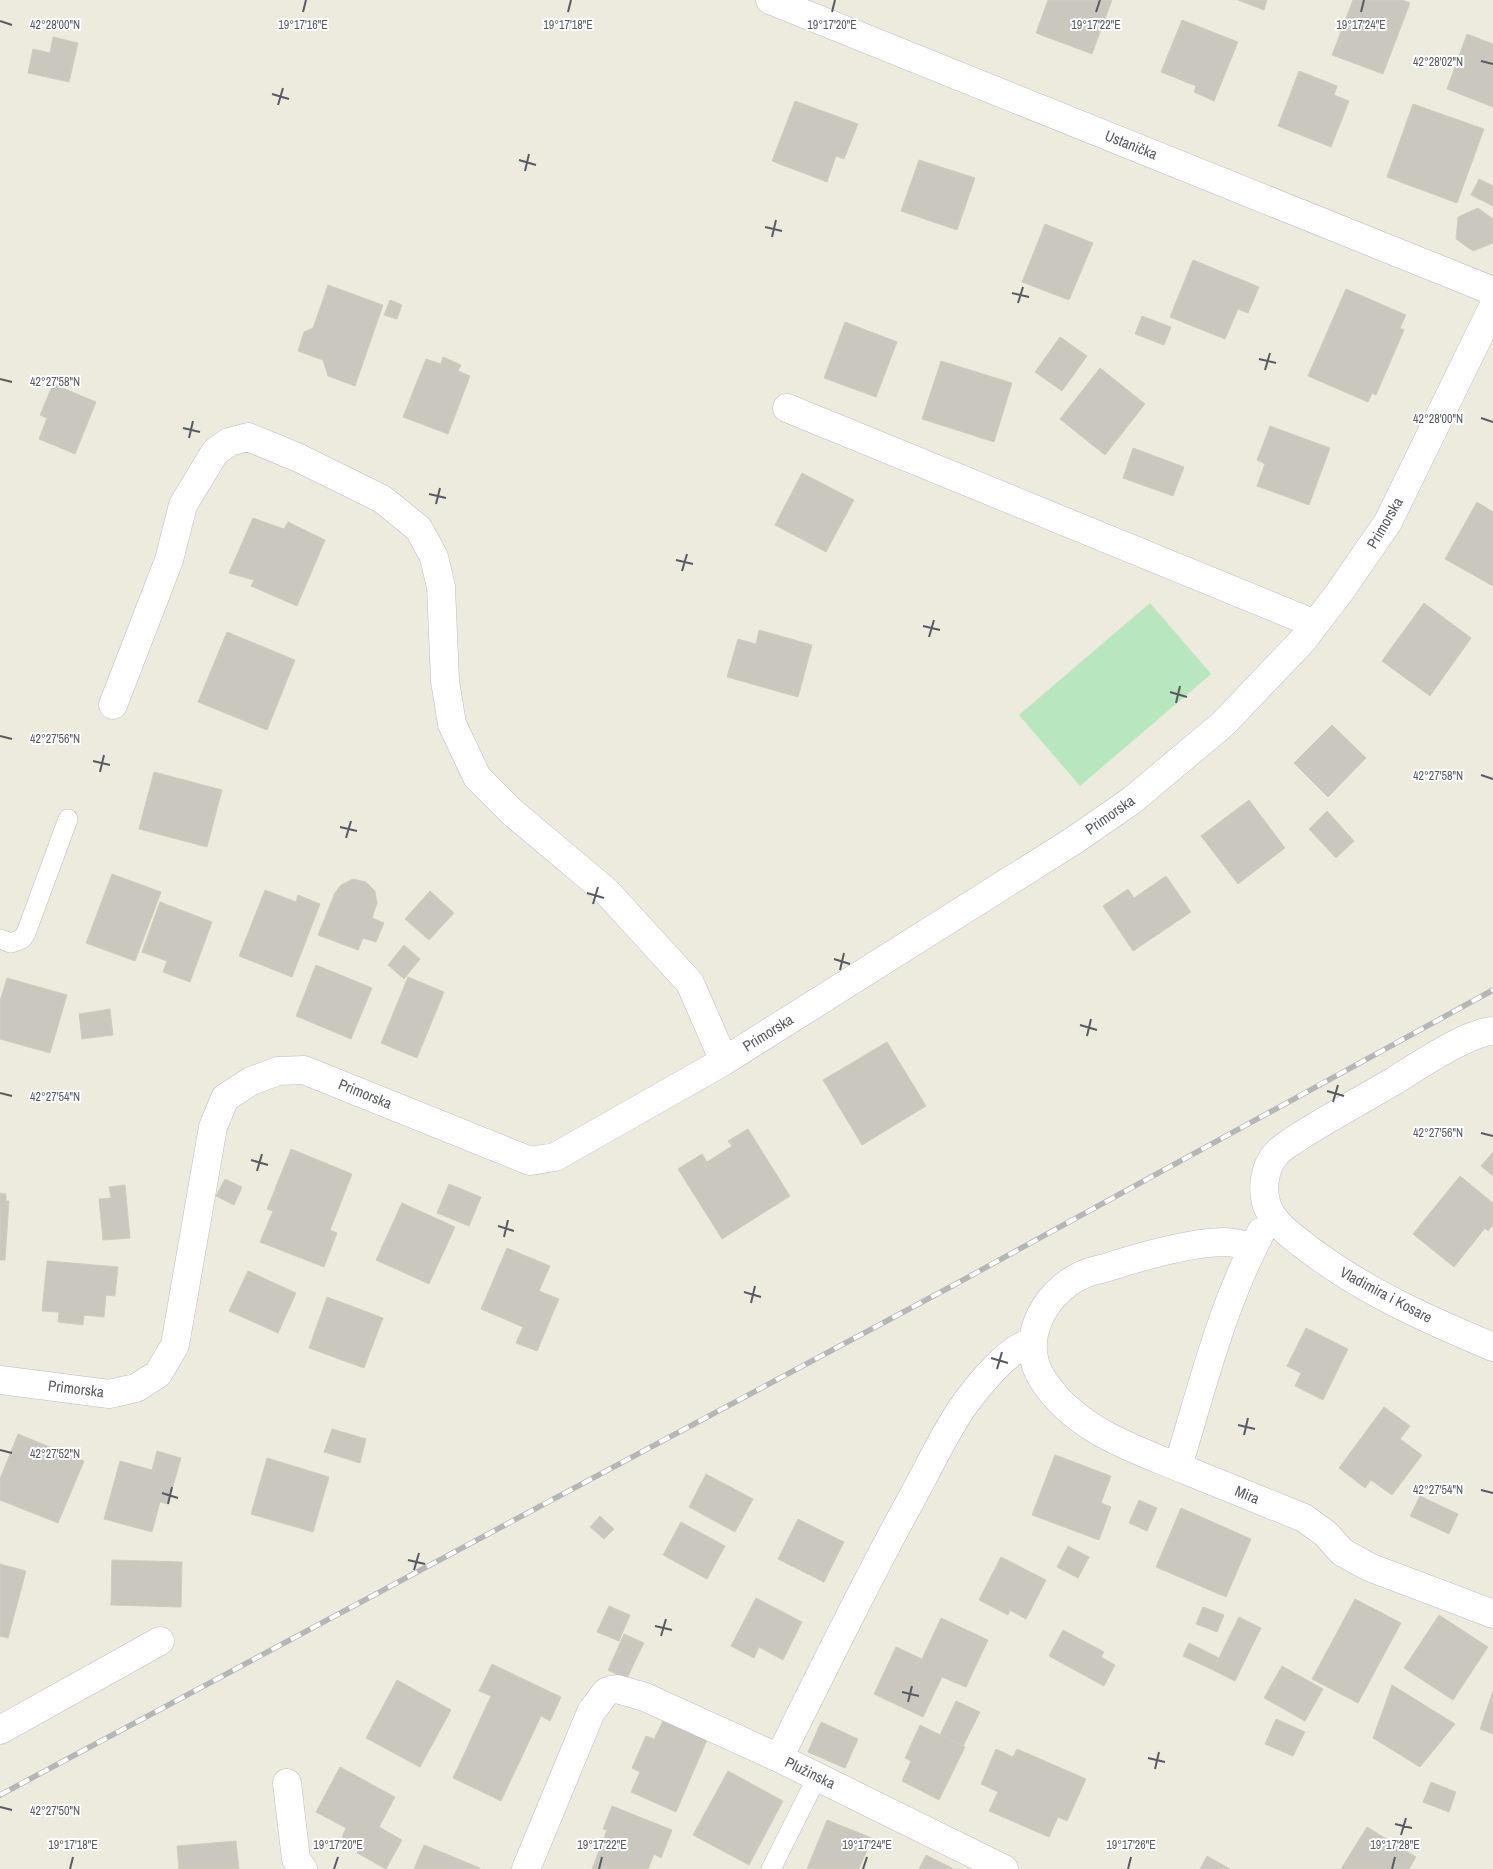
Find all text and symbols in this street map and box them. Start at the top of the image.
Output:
text: 42°28'00"N [30,17,80,33]
text: 19°17'16"E [278,17,328,33]
text: 19°17'18"E [543,17,593,33]
text: 19°17'20"E [807,17,857,33]
text: 19°17'22"E [1071,17,1121,33]
text: 19°17'24"E [1336,17,1386,33]
text: 42°28'02"N [1413,54,1463,70]
street label: Ustanička [1102,125,1161,165]
text: 42°27'58"N [30,374,80,390]
text: 42°28'00"N [1413,411,1463,427]
street label: Primorska [1361,493,1408,552]
text: 42°27'56"N [30,731,80,747]
text: 42°27'58"N [1413,768,1463,784]
street label: Primorska [1081,790,1139,839]
street label: Primorska [738,1009,797,1056]
street label: Primorska [335,1073,395,1114]
text: 42°27'54"N [30,1089,80,1105]
text: 42°27'56"N [1413,1125,1463,1141]
street label: Vladimira i Kosare [1336,1261,1436,1328]
street label: Primorska [47,1375,105,1402]
text: 42°27'52"N [30,1446,80,1462]
street label: Mira [1232,1480,1263,1509]
text: 42°27'54"N [1413,1482,1463,1498]
street label: Plužinska [782,1751,839,1794]
text: 42°27'50"N [30,1803,80,1819]
text: 19°17'18"E [48,1837,98,1853]
text: 19°17'20"E [313,1837,363,1853]
text: 19°17'22"E [577,1837,627,1853]
text: 19°17'24"E [842,1837,892,1853]
text: 19°17'26"E [1106,1837,1156,1853]
text: 19°17'28"E [1370,1837,1420,1853]

